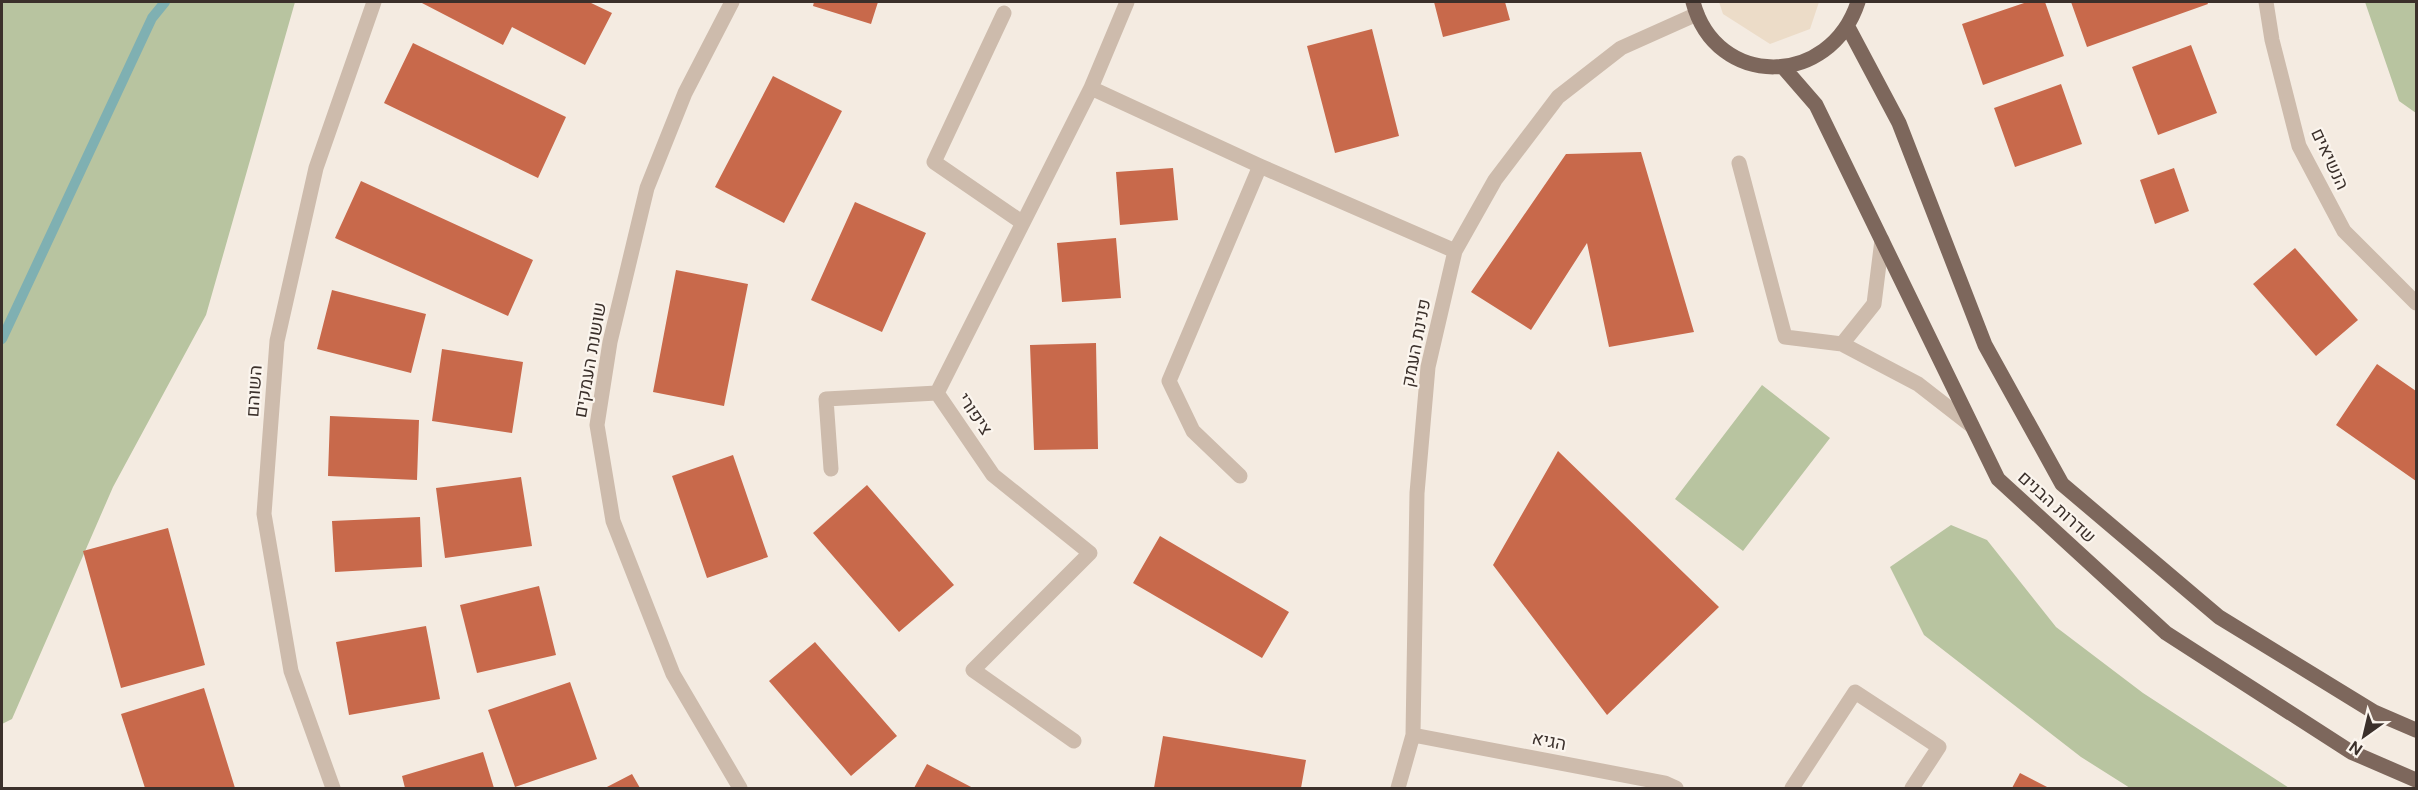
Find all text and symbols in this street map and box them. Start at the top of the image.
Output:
street label: הנשיאים [2305,124,2355,194]
street label: פנינת העמק [1396,297,1436,389]
street label: שושנת העמקים [568,300,612,420]
street label: השוהם [240,364,268,418]
street label: ציפורי [952,388,998,440]
street label: שדרות הבנים [2013,466,2101,548]
north arrow [2334,706,2394,766]
street label: הגיא [1530,726,1568,756]
text: N [2345,736,2367,760]

